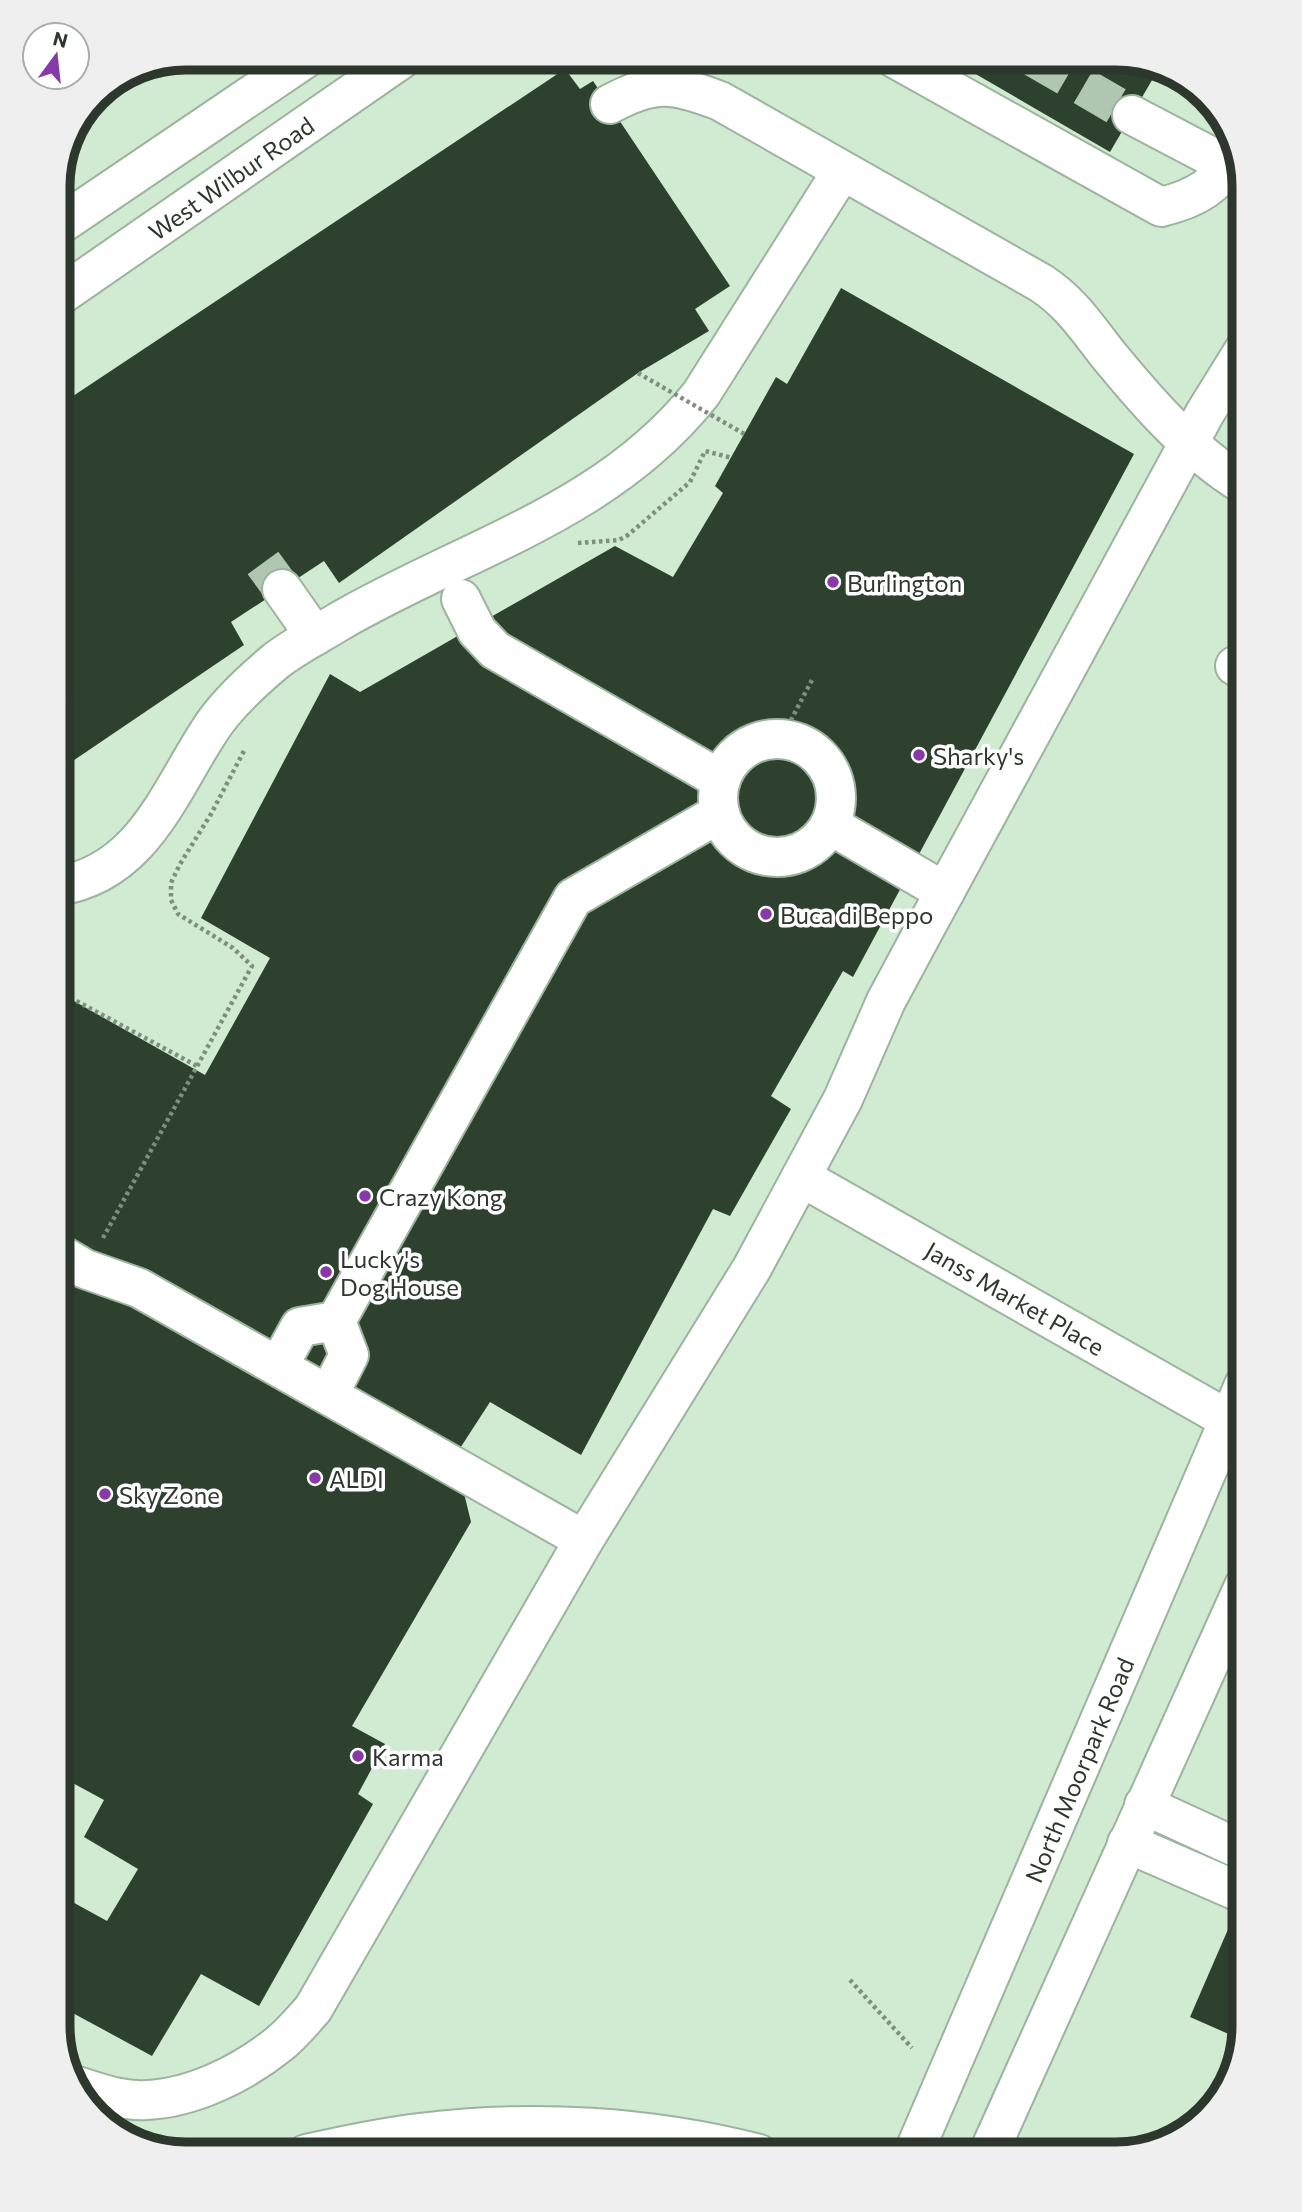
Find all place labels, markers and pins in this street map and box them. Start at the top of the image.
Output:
place label: Burlington [847,568,962,597]
marker: Burlington [825,574,841,590]
place label: Sharky's [933,741,1024,770]
marker: Sharky's [911,747,927,763]
place label: Buca di Beppo [780,900,933,929]
marker: Buca di Beppo [758,906,774,922]
place label: Crazy Kong [379,1182,503,1211]
marker: Crazy Kong [357,1188,373,1204]
place label: Lucky's Dog House [340,1244,459,1301]
marker: Lucky's Dog House [318,1264,334,1280]
place label: ALDI [329,1464,384,1493]
marker: ALDI [307,1470,323,1486]
place label: Sky Zone [119,1480,220,1509]
marker: Sky Zone [97,1486,113,1502]
place label: Karma [372,1742,444,1771]
marker: Karma [350,1748,366,1764]

